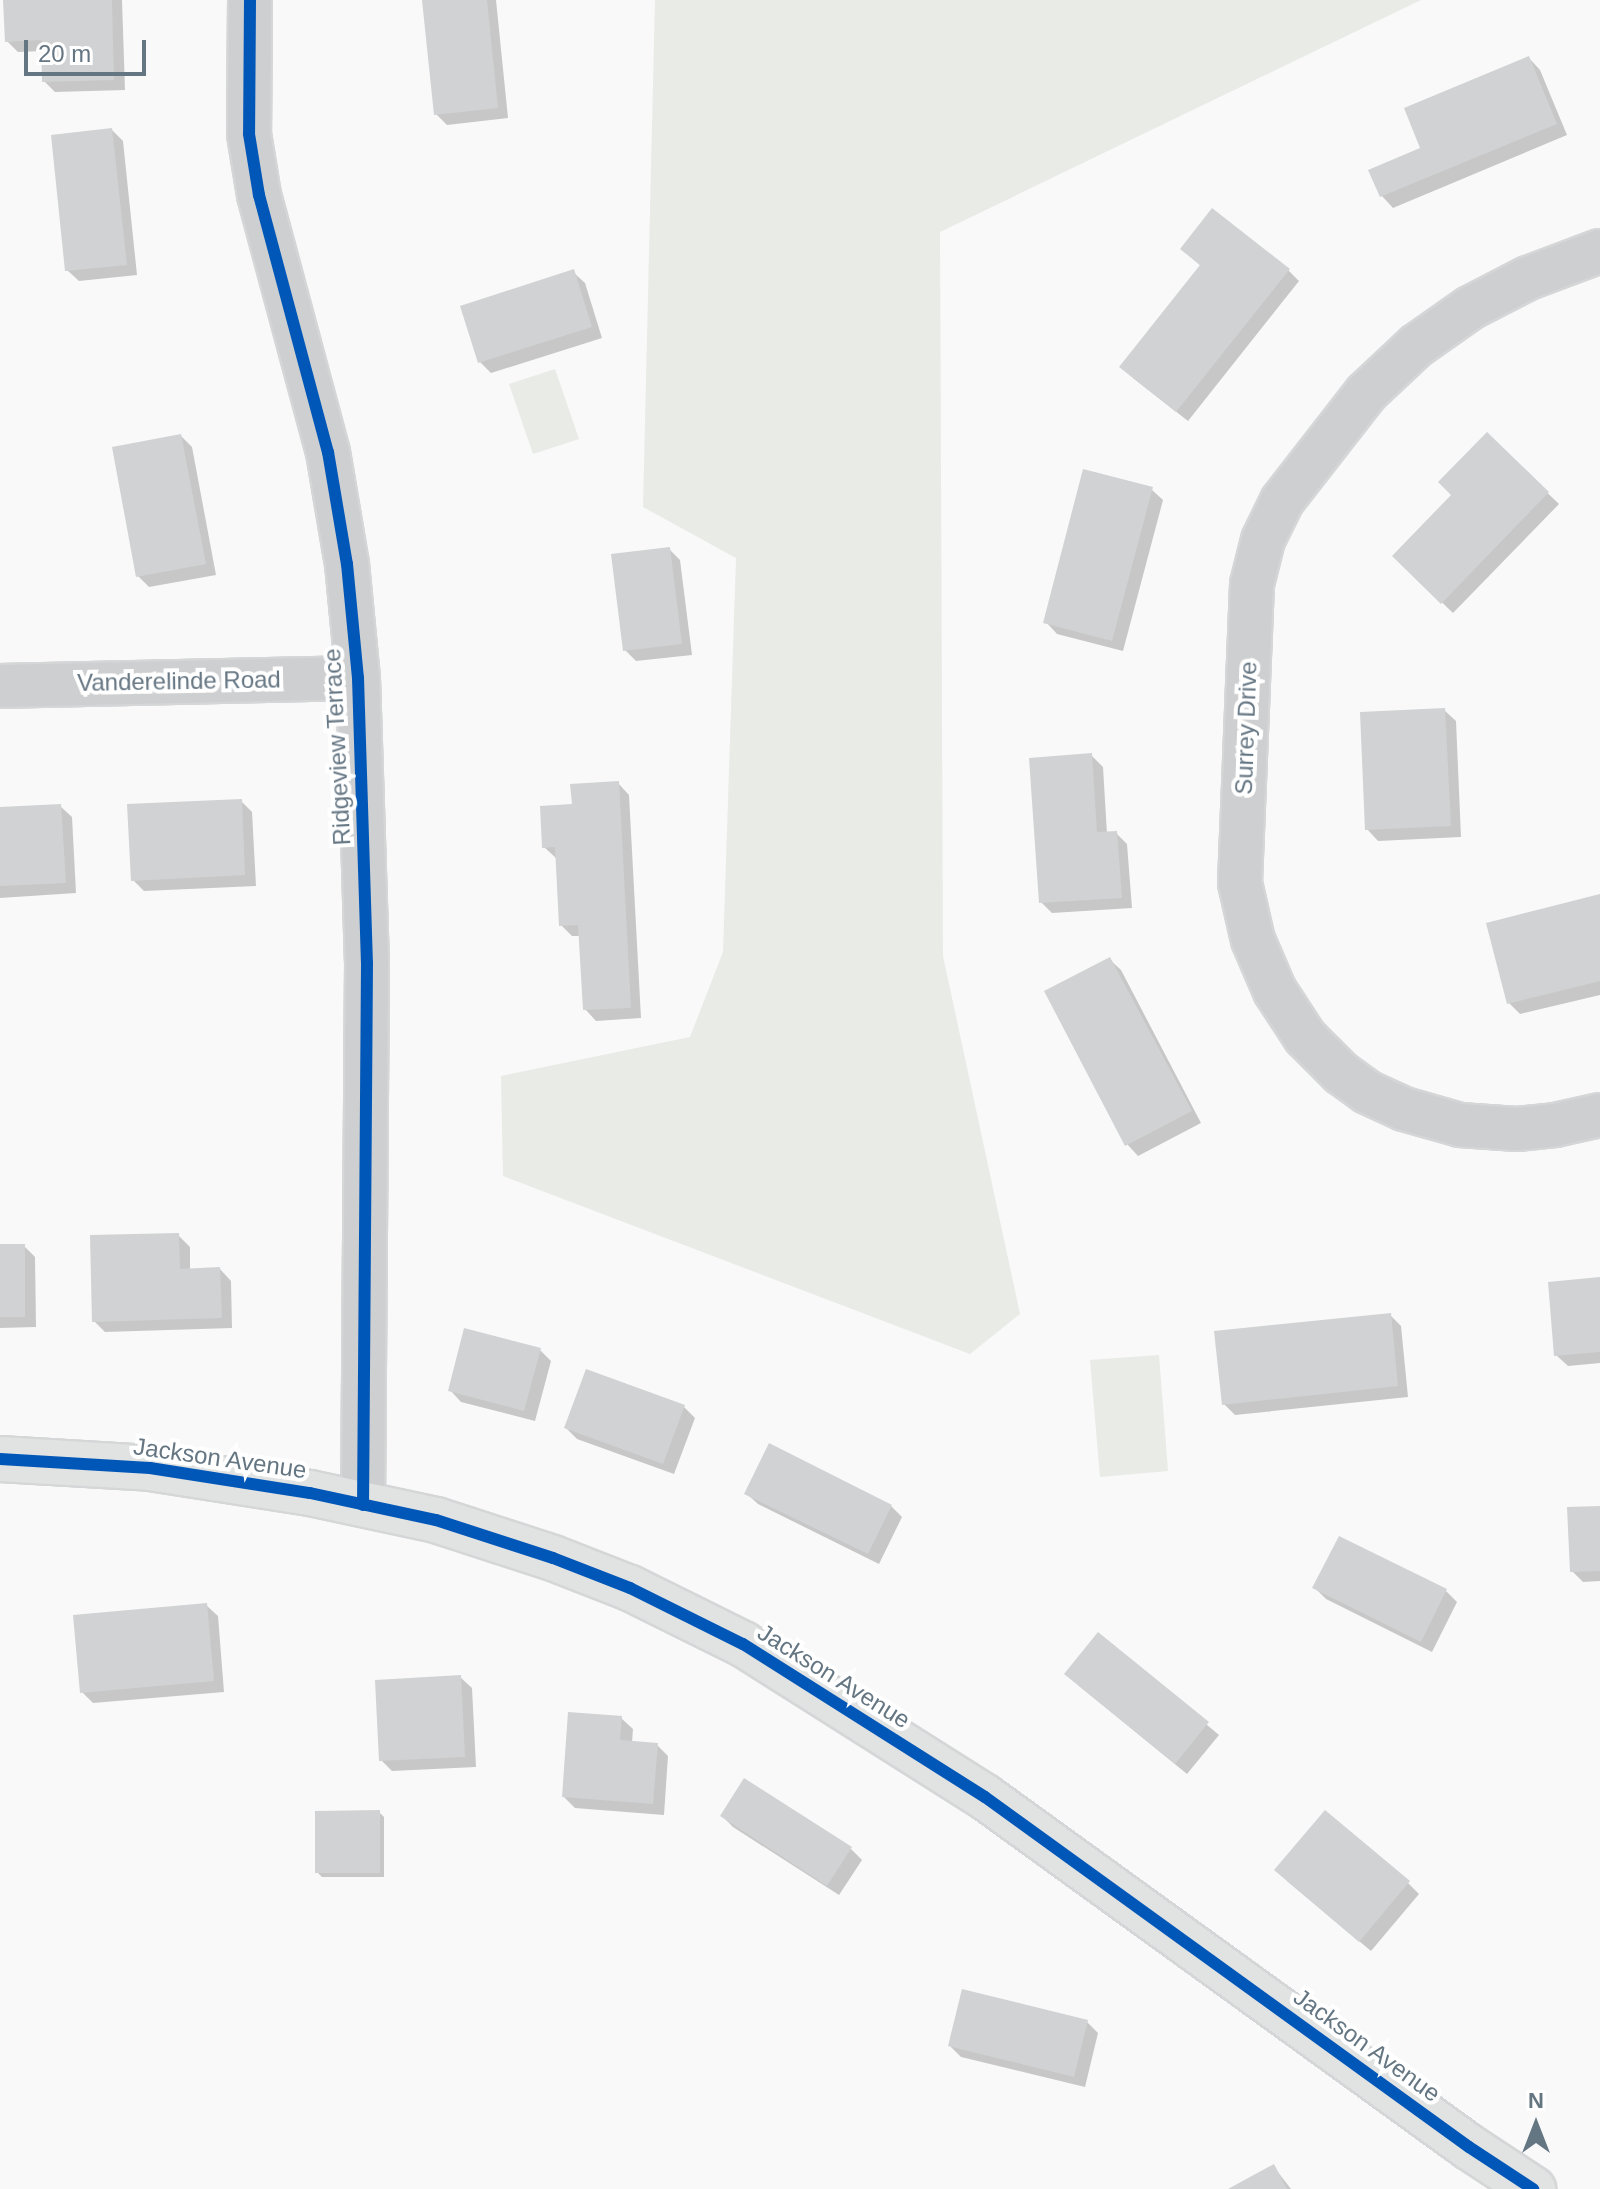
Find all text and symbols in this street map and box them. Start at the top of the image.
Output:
scale bar [28,24,150,74]
text: 20 m [38,40,91,67]
street label: Ridgeview Terrace [317,648,357,846]
street label: Surrey Drive [1229,661,1263,795]
street label: Vanderelinde Road [77,665,281,697]
street label: Jackson Avenue [131,1432,309,1484]
street label: Jackson Avenue [752,1617,916,1735]
street label: Jackson Avenue [1287,1982,1447,2108]
north arrow [1496,2085,1576,2165]
text: N [1528,2088,1544,2113]

